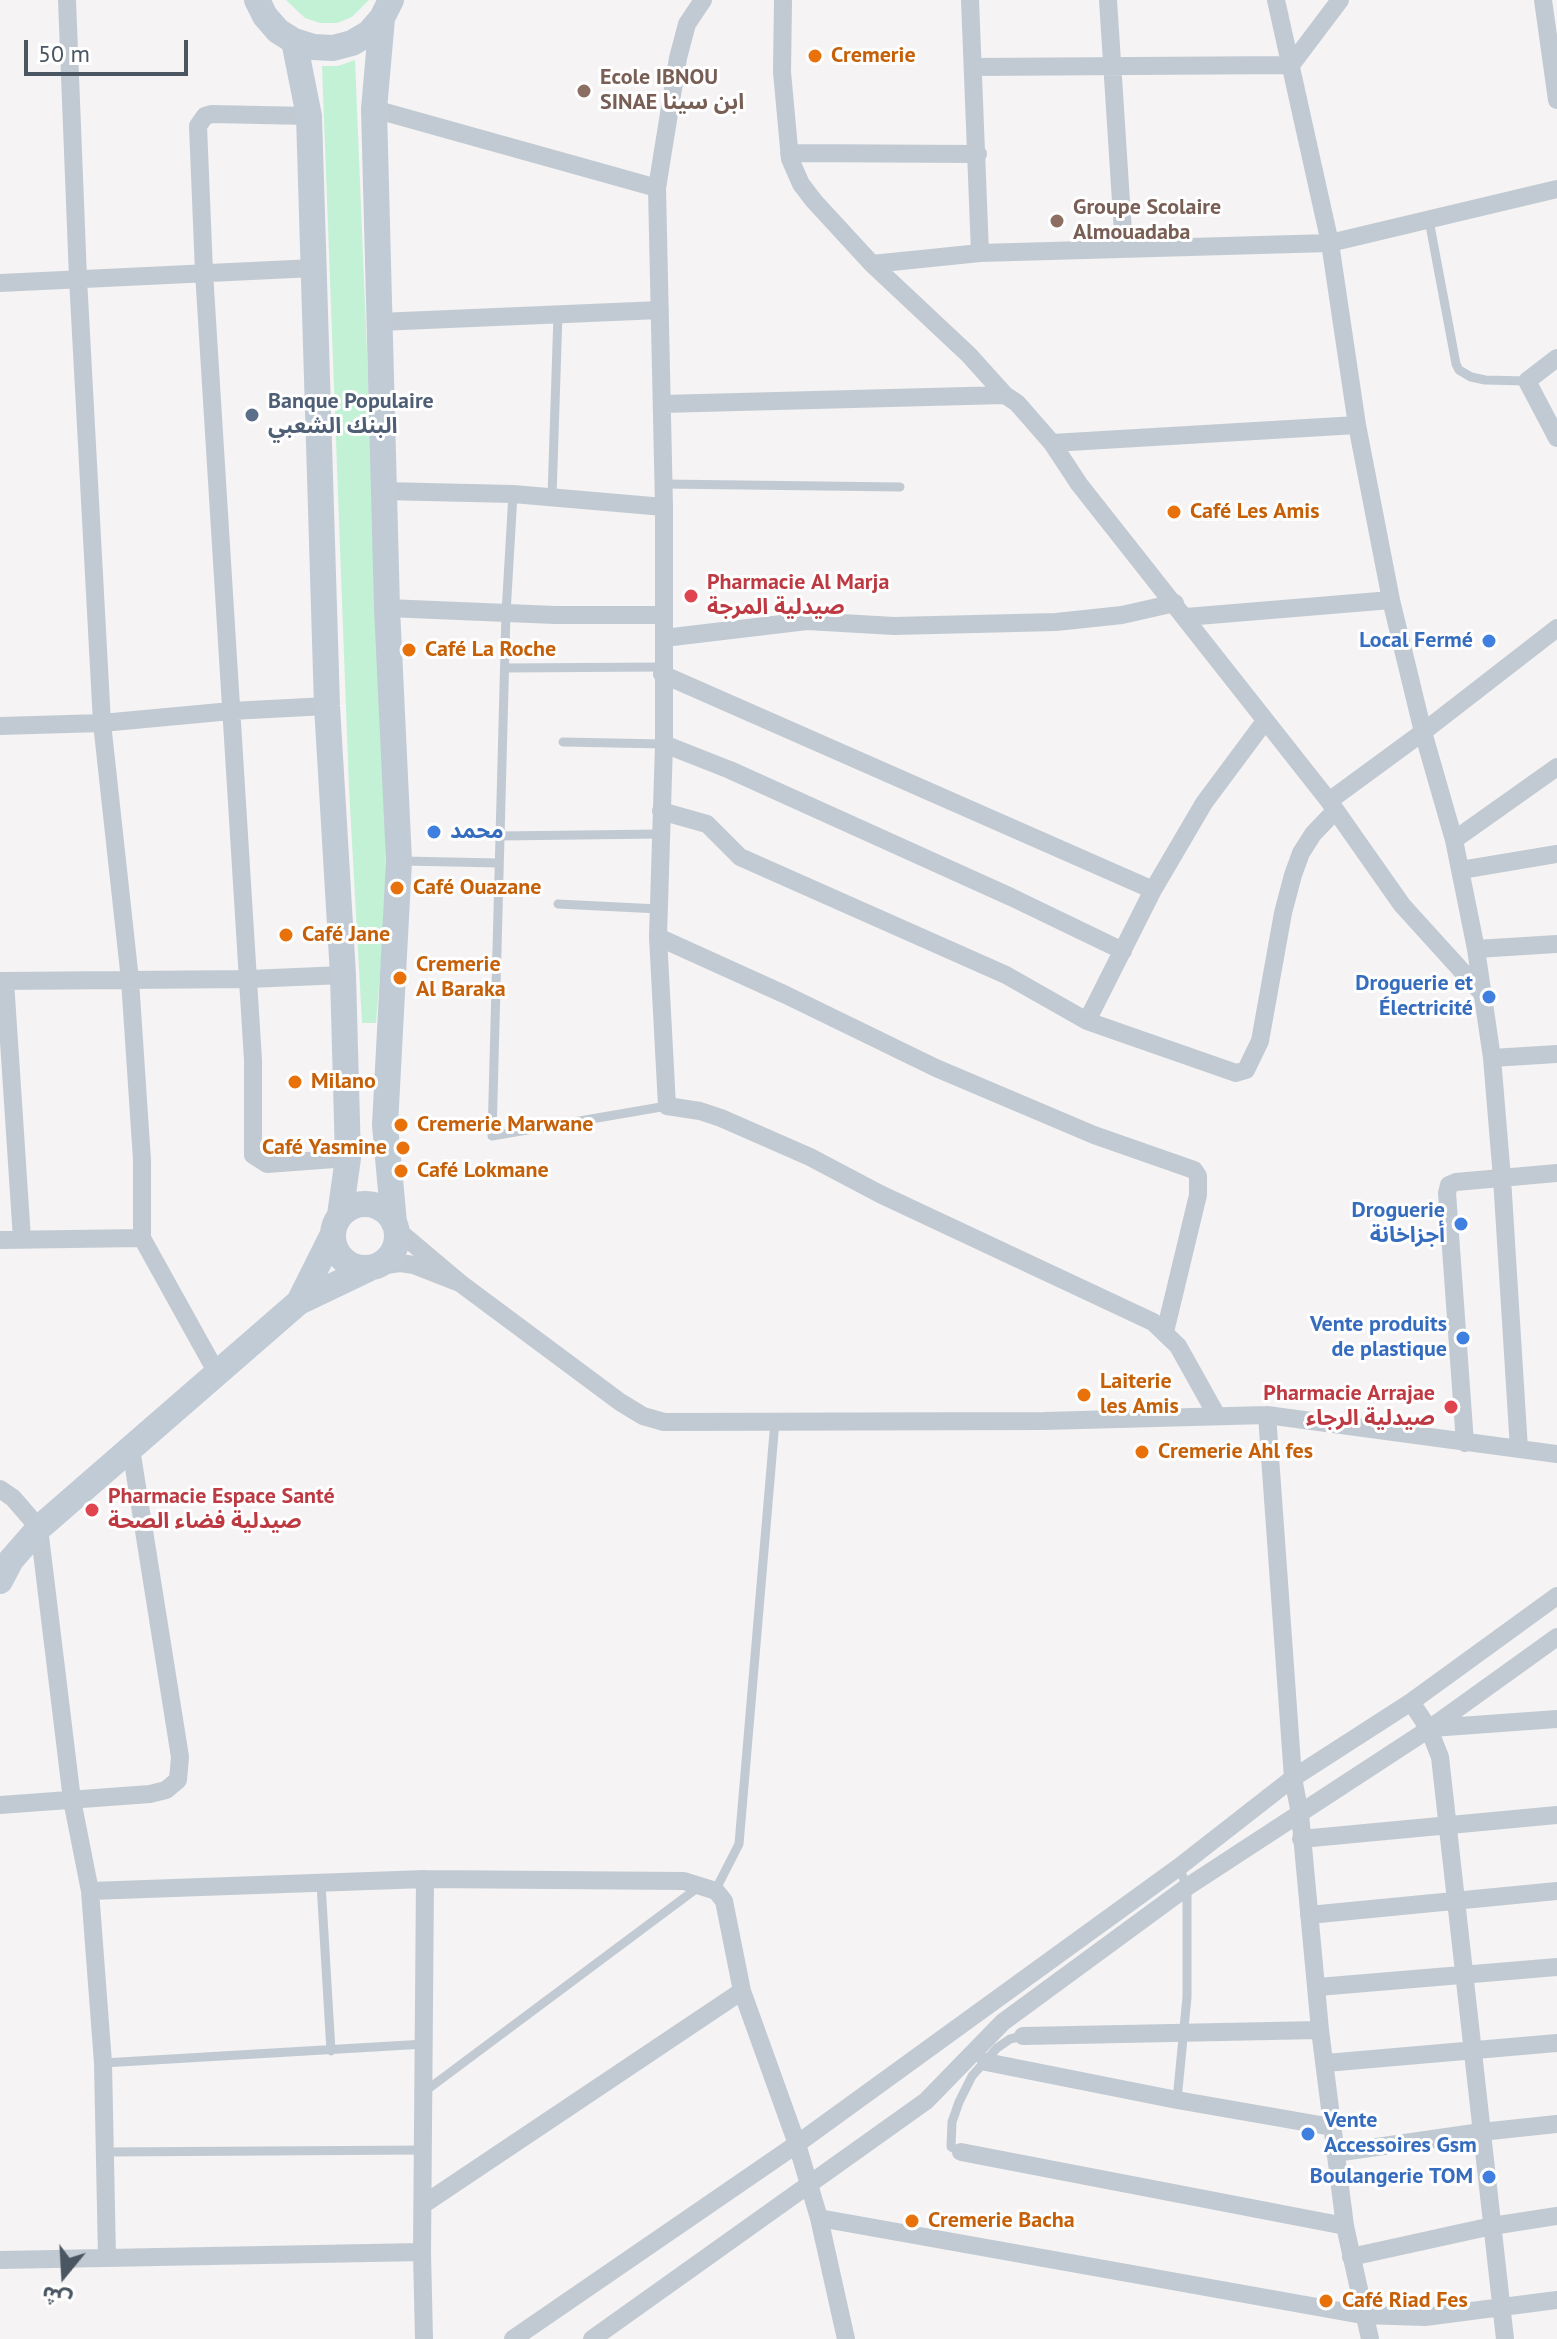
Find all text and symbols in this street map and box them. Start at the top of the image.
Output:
scale bar [28,24,192,74]
text: 50 m [38,38,90,69]
place label: Cremerie [831,43,916,69]
marker: Cremerie [806,47,824,65]
place label: Ecole IBNOU SINAE ابن سينا [600,65,744,116]
marker: Ecole IBNOU SINAE ابن سينا [575,82,593,100]
place label: Groupe Scolaire Almouadaba [1073,195,1221,246]
marker: Groupe Scolaire Almouadaba [1048,212,1066,230]
place label: Banque Populaire البنك الشعبي [268,389,434,440]
marker: Banque Populaire البنك الشعبي [243,406,261,424]
place label: Café Les Amis [1190,499,1319,525]
marker: Café Les Amis [1165,503,1183,521]
place label: Pharmacie Al Marja صيدلية المرجة [707,570,889,622]
marker: Pharmacie Al Marja صيدلية المرجة [682,587,700,605]
place label: Local Fermé [1359,628,1473,654]
marker: Local Fermé [1480,632,1498,650]
place label: Café La Roche [425,637,556,663]
marker: Café La Roche [400,641,418,659]
place label: محمد [450,819,503,845]
marker: محمد [425,823,443,841]
place label: Café Ouazane [413,875,541,901]
marker: Café Ouazane [388,879,406,897]
place label: Café Jane [302,922,390,948]
marker: Café Jane [277,926,295,944]
place label: Cremerie Al Baraka [416,952,506,1004]
marker: Cremerie Al Baraka [391,969,409,987]
place label: Droguerie et Électricité [1355,971,1473,1022]
marker: Droguerie et Électricité [1480,988,1498,1006]
place label: Milano [311,1069,376,1095]
marker: Milano [286,1073,304,1091]
place label: Cremerie Marwane [417,1112,593,1138]
marker: Cremerie Marwane [392,1116,410,1134]
place label: Café Yasmine [262,1135,387,1161]
marker: Café Yasmine [394,1139,412,1157]
place label: Café Lokmane [417,1158,549,1184]
marker: Café Lokmane [392,1162,410,1180]
place label: Droguerie أجزاخانة [1352,1198,1445,1250]
marker: Droguerie أجزاخانة [1452,1215,1470,1233]
place label: Vente produits de plastique [1310,1312,1447,1364]
marker: Vente produits de plastique [1454,1329,1472,1347]
place label: Laiterie les Amis [1100,1369,1179,1420]
place label: Pharmacie Arrajae صيدلية الرجاء [1263,1381,1435,1432]
marker: Laiterie les Amis [1075,1386,1093,1404]
marker: Pharmacie Arrajae صيدلية الرجاء [1442,1398,1460,1416]
place label: Cremerie Ahl fes [1158,1439,1313,1465]
marker: Cremerie Ahl fes [1133,1443,1151,1461]
place label: Pharmacie Espace Santé صيدلية فضاء الصحة [108,1484,335,1536]
marker: Pharmacie Espace Santé صيدلية فضاء الصحة [83,1501,101,1519]
place label: Vente Accessoires Gsm [1324,2108,1477,2160]
marker: Vente Accessoires Gsm [1299,2125,1317,2143]
place label: Boulangerie TOM [1310,2164,1473,2190]
marker: Boulangerie TOM [1480,2168,1498,2186]
place label: Cremerie Bacha [928,2208,1075,2234]
marker: Cremerie Bacha [903,2212,921,2230]
north arrow [24,2235,104,2315]
text: ش [38,2280,75,2316]
place label: Café Riad Fes [1342,2288,1468,2314]
marker: Café Riad Fes [1317,2292,1335,2310]

